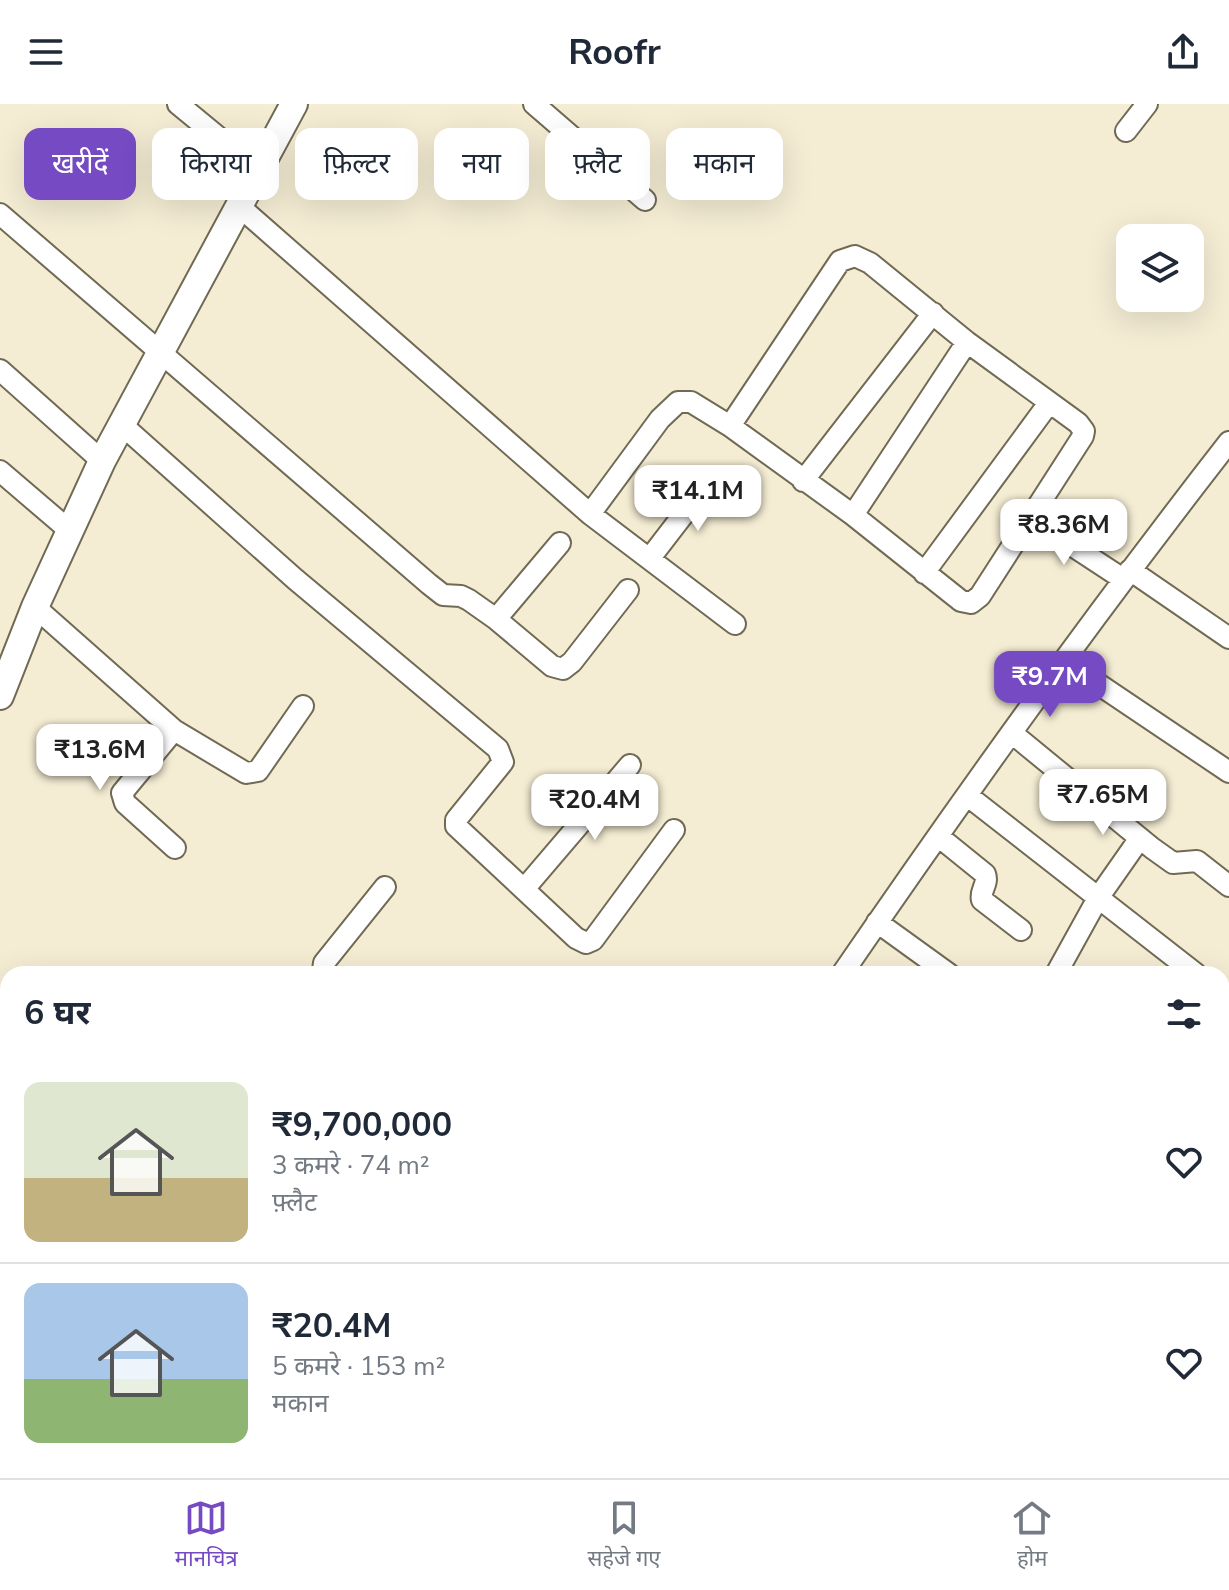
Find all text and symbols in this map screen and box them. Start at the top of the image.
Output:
text: Roofr [568,28,661,77]
icon: menu [24,30,68,74]
icon: share [1161,30,1205,74]
chip: खरीदें [24,128,136,200]
chip: किराया [152,128,279,200]
chip: फ़िल्टर [295,128,418,200]
chip: नया [434,128,529,200]
chip: फ़्लैट [545,128,650,200]
chip: मकान [666,128,783,200]
map controls [1116,224,1204,312]
button: layers [1116,224,1204,312]
pin: ₹14.1M [633,465,763,533]
text: ₹14.1M [652,473,744,508]
pin: ₹8.36M [999,499,1129,567]
text: ₹8.36M [1018,507,1110,542]
pin: ₹9.7M [994,651,1106,719]
text: ₹9.7M [1012,659,1088,694]
pin: ₹13.6M [35,724,165,792]
text: ₹13.6M [54,732,146,767]
pin: ₹7.65M [1038,769,1168,837]
pin: ₹20.4M [530,774,660,842]
text: ₹7.65M [1057,777,1149,812]
text: ₹20.4M [549,782,641,817]
text: 6 घर [24,990,91,1036]
icon: filters [1162,992,1206,1036]
text: ₹9,700,000 [272,1102,452,1148]
icon: home [88,1114,184,1210]
icon: heart [1162,1140,1206,1184]
text: 3 कमरे · 74 m² [272,1148,430,1183]
text: फ़्लैट [272,1185,317,1220]
text: ₹20.4M [272,1303,392,1349]
icon: home [88,1315,184,1411]
icon: heart [1162,1341,1206,1385]
text: 5 कमरे · 153 m² [272,1349,445,1384]
text: मकान [272,1386,329,1421]
tab: मानचित्र [175,1496,238,1575]
tab: सहेजे गए [587,1496,660,1575]
tab: होम [1010,1496,1054,1575]

